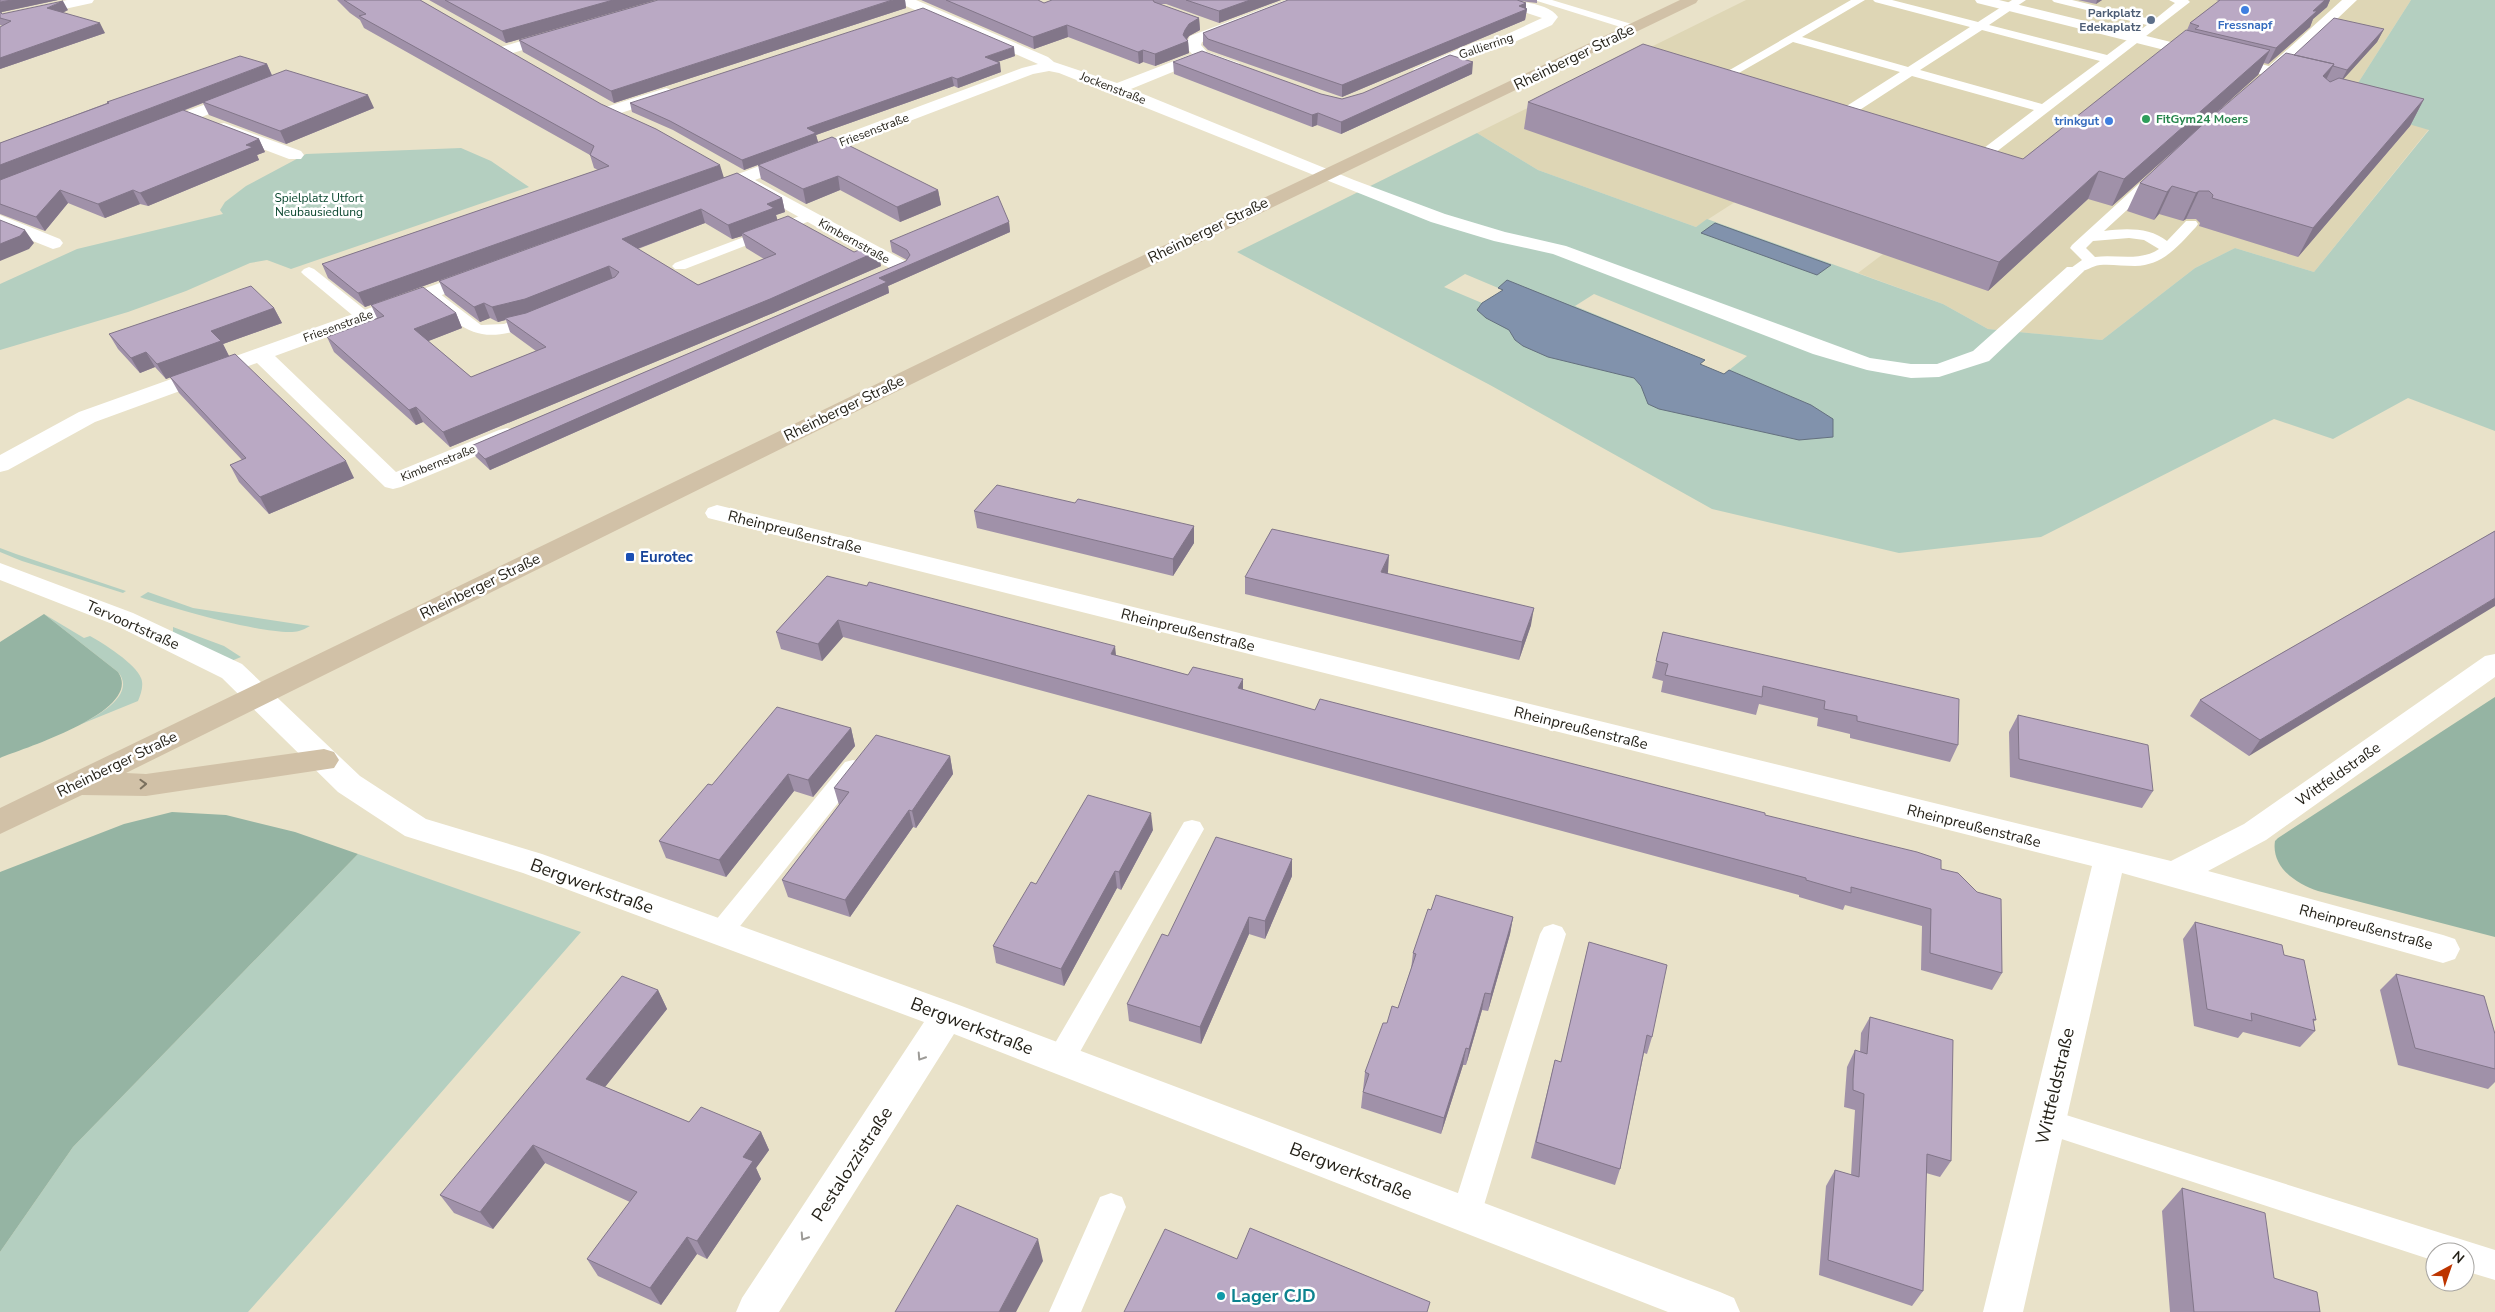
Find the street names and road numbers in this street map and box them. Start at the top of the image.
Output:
street label: Rheinberger Straße [1511,19,1637,95]
street label: Gallierring [1457,29,1515,63]
street label: Jockenstraße [1077,68,1148,108]
street label: Friesenstraße [837,109,911,151]
street label: Rheinberger Straße [1145,192,1271,268]
street label: Kimbernstraße [815,215,893,267]
street label: Friesenstraße [301,306,375,346]
street label: Rheinberger Straße [781,370,907,446]
street label: Kimbernstraße [398,441,478,485]
street label: Rheinpreußenstraße [726,506,864,558]
street label: Rheinberger Straße [417,548,543,624]
street label: Tervoortstraße [83,596,183,654]
street label: Rheinpreußenstraße [1119,604,1257,656]
street label: Rheinpreußenstraße [1512,702,1650,754]
street label: Rheinberger Straße [54,726,180,802]
street label: Wittfeldstraße [2292,737,2384,811]
street label: Rheinpreußenstraße [1905,800,2043,852]
street label: Bergwerkstraße [527,853,657,919]
street label: Rheinpreußenstraße [2297,900,2435,954]
street label: Bergwerkstraße [907,992,1037,1060]
street label: Wittfeldstraße [2030,1025,2080,1147]
street label: Pestalozzistraße [806,1102,898,1226]
street label: Bergwerkstraße [1286,1137,1416,1205]

